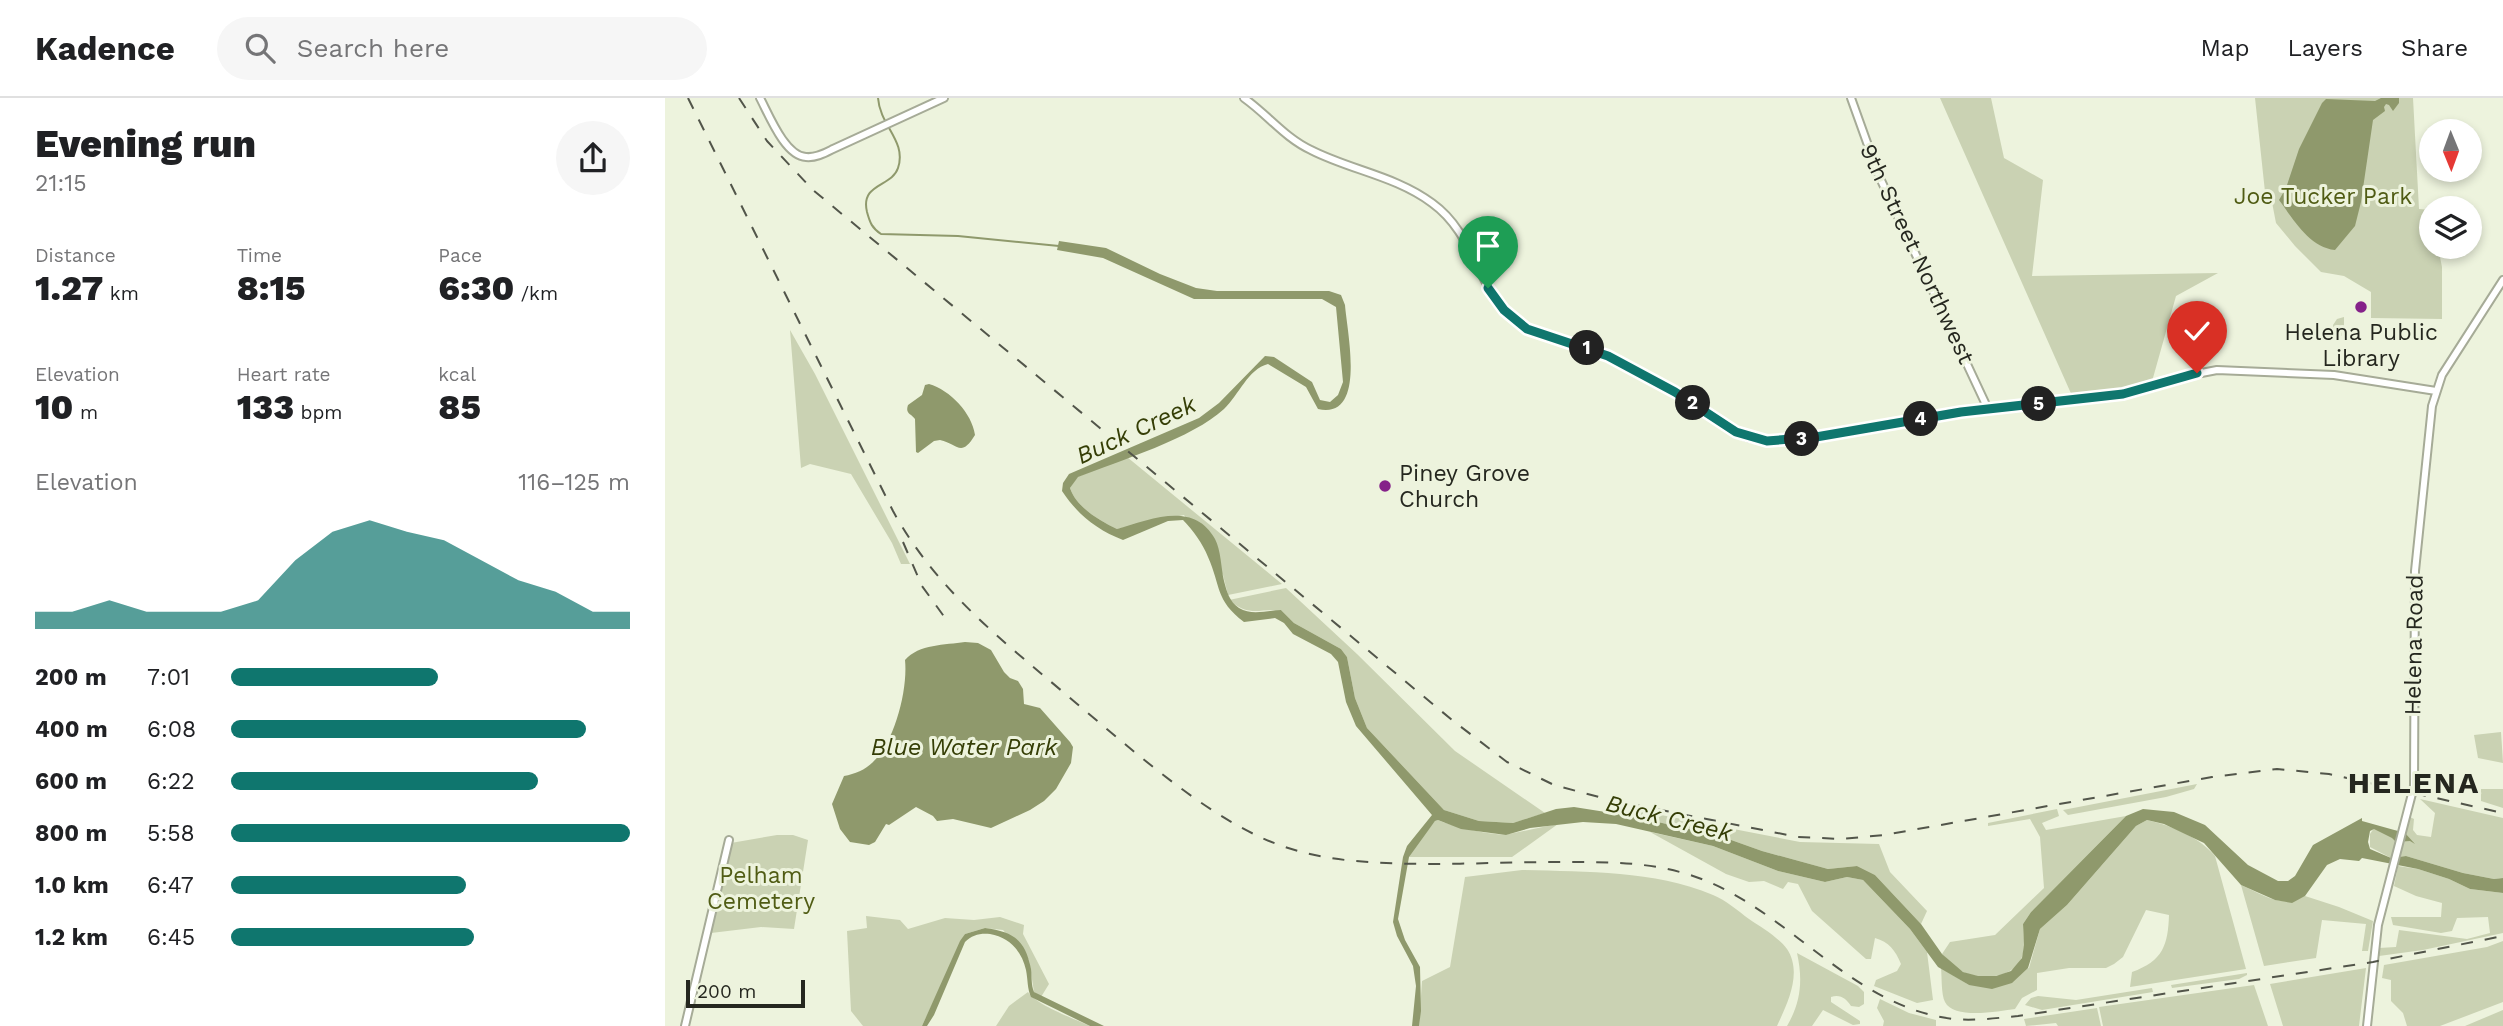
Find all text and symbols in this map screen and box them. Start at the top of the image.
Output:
search box [217,17,707,80]
text: Kadence [35,29,175,68]
icon: search [241,29,279,67]
text: Search here [297,33,449,63]
text: Map [2201,34,2249,62]
text: Layers [2287,34,2363,62]
text: Share [2401,34,2468,62]
north arrow [2419,119,2481,182]
map controls [2419,119,2482,259]
button: share [556,121,630,195]
text: Evening run [35,122,256,166]
street label: 9th Street Northwest [1854,140,1980,369]
text: 21:15 [35,170,87,197]
park label: Joe Tucker Park [2234,183,2412,210]
button: layers [2419,196,2482,259]
pin [1458,216,1518,288]
icon: arrive [1469,227,1507,265]
text: Distance [35,244,116,267]
text: Time [237,244,282,267]
text: Pace [438,244,482,267]
text: 1.27 [35,267,103,309]
text: 8:15 [237,267,305,309]
text: 6:30 [438,267,514,309]
text: km [103,282,139,305]
text: /km [514,282,558,305]
marker: Helena Public Library [2353,299,2369,315]
pin [2167,301,2227,373]
icon: check [2178,312,2216,350]
place label: Helena Public Library [2284,319,2438,372]
pin: 1 [1569,330,1605,366]
text: 1 [1582,336,1591,359]
text: Elevation [35,363,120,386]
text: Heart rate [237,363,331,386]
text: kcal [438,363,476,386]
text: 10 [35,386,73,428]
text: 133 [237,386,294,428]
text: 85 [438,386,481,428]
pin: 2 [1675,386,1711,420]
pin: 5 [2021,386,2057,422]
water label: Buck Creek [1072,390,1201,470]
text: 2 [1687,391,1698,414]
text: 5 [2033,392,2044,415]
text: m [73,401,98,424]
text: bpm [294,401,342,424]
pin: 4 [1903,402,1939,436]
text: 4 [1914,407,1927,430]
pin: 3 [1785,422,1819,456]
text: 3 [1796,427,1807,450]
place label: Piney Grove Church [1399,460,1530,513]
text: Elevation [35,469,138,496]
text: 116–125 m [518,469,630,496]
marker: Piney Grove Church [1377,478,1393,494]
street label: Helena Road [2399,574,2429,716]
text: 200 m [35,664,107,691]
text: 7:01 [147,664,190,691]
text: 400 m [35,716,108,743]
text: 6:08 [147,716,196,743]
water label: Blue Water Park [871,733,1058,761]
district label: HELENA [2348,765,2480,800]
text: 600 m [35,768,107,795]
text: 6:22 [147,768,195,795]
water label: Buck Creek [1603,789,1736,847]
text: 800 m [35,820,107,847]
text: 5:58 [147,820,195,847]
park label: Pelham Cemetery [707,862,815,915]
text: 1.0 km [35,872,109,899]
text: 6:47 [147,872,194,899]
text: 1.2 km [35,924,108,951]
text: 6:45 [147,924,195,951]
scale bar [686,977,805,1009]
text: 200 m [697,980,756,1003]

